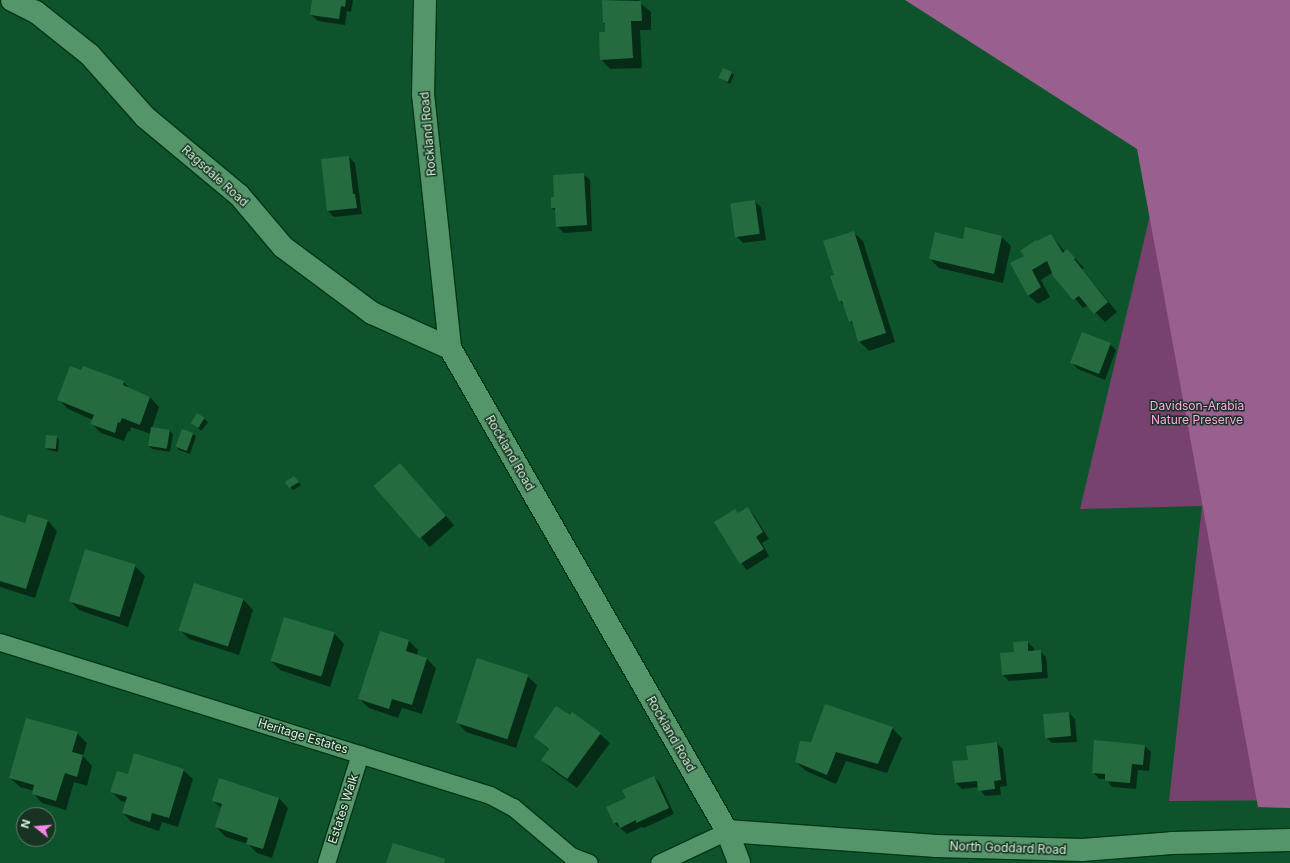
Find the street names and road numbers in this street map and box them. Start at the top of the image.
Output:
street label: Rockland Road [417,91,439,177]
street label: Ragsdale Road [179,142,251,210]
street label: Rockland Road [483,413,537,493]
street label: Rockland Road [644,694,698,774]
street label: Heritage Estates [256,715,350,757]
street label: Estates Walk [325,772,361,846]
street label: North Goddard Road [949,839,1067,857]

